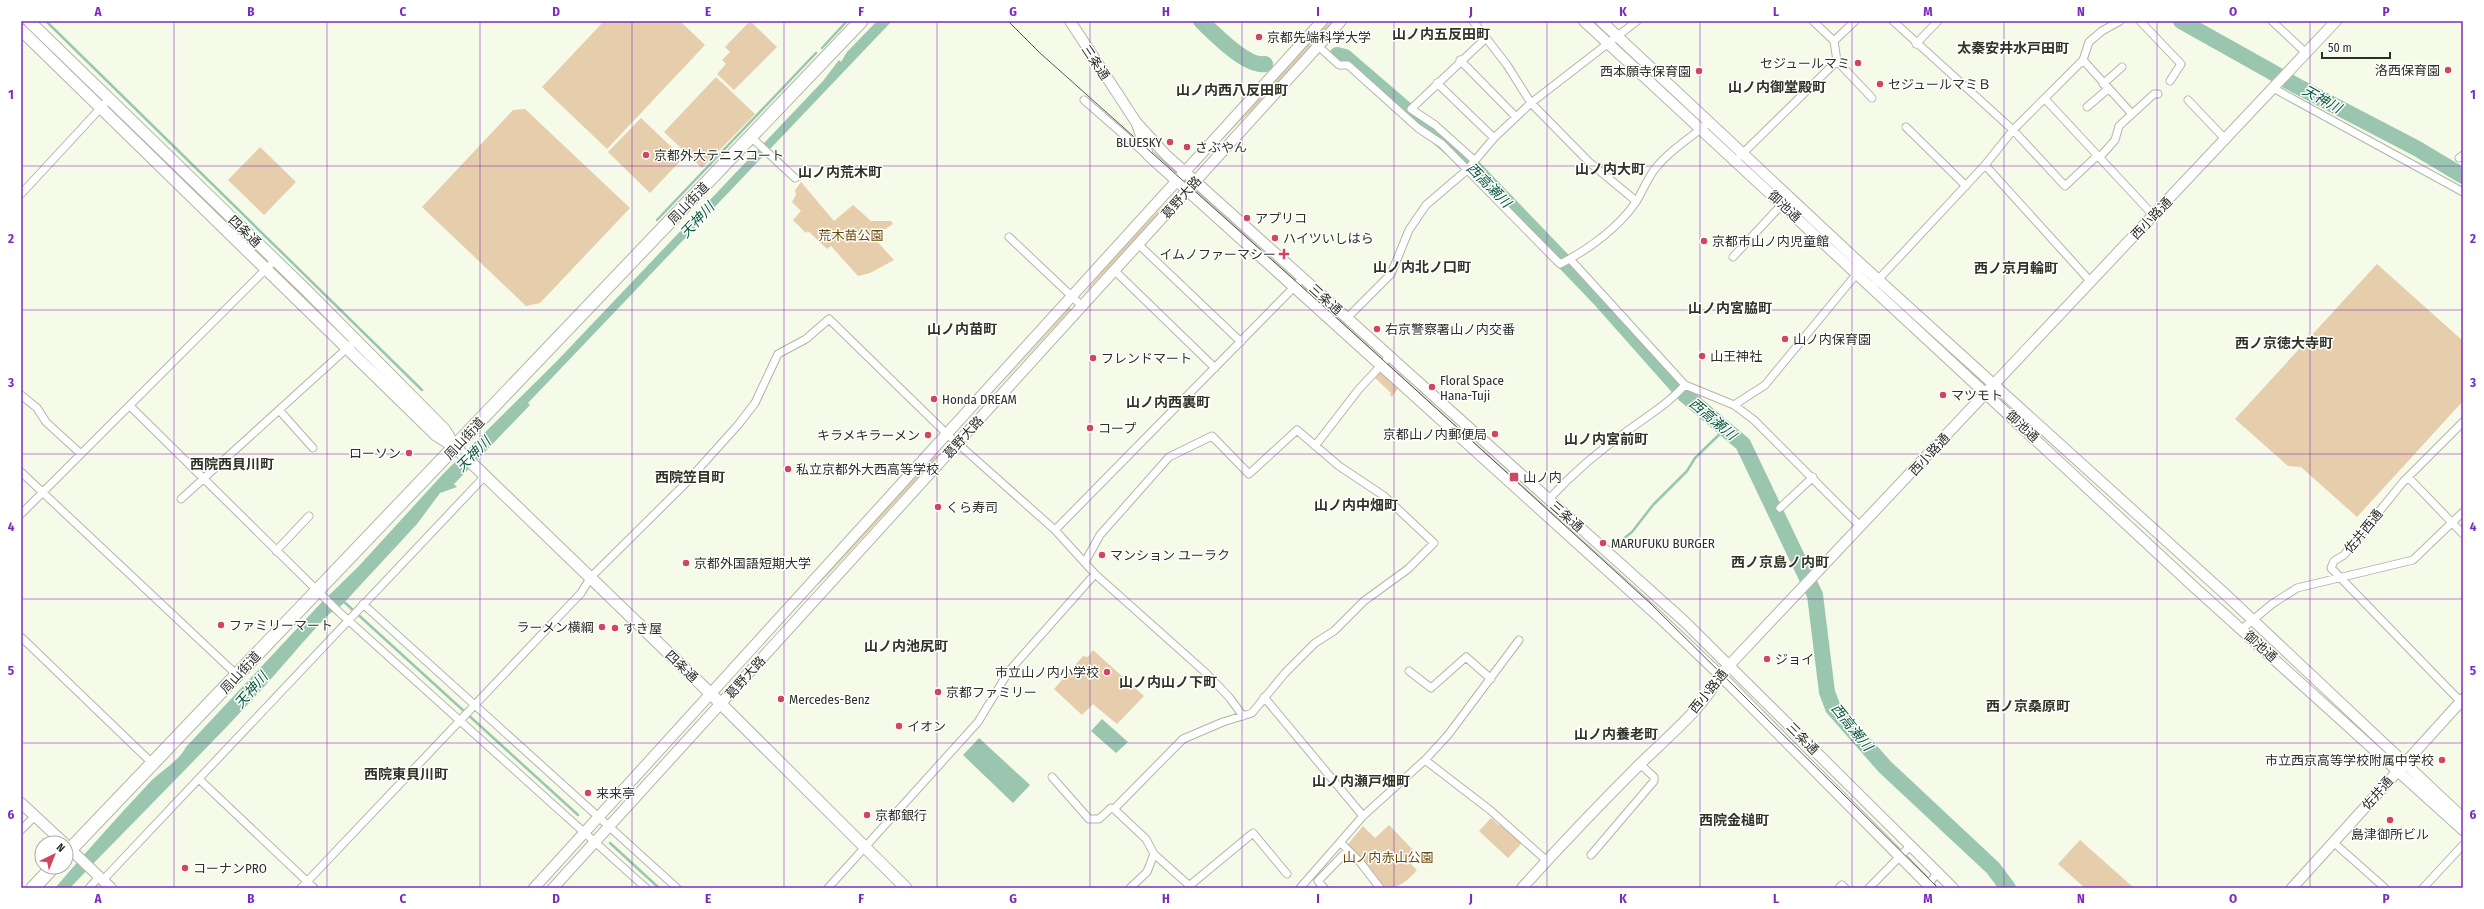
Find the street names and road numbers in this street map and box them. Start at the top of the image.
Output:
street label: 三条通 [1078,42,1113,83]
street label: 葛野大路 [1158,173,1204,222]
street label: 周山街道 [665,179,712,227]
street label: 御池通 [1765,188,1804,225]
street label: 西小路通 [2128,194,2175,242]
street label: 四条通 [225,212,264,250]
street label: 三条通 [1306,281,1345,318]
street label: 御池通 [2003,408,2042,445]
street label: 葛野大路 [940,413,986,462]
street label: 周山街道 [441,414,488,462]
street label: 西小路通 [1906,430,1953,478]
street label: 三条通 [1547,498,1586,535]
street label: 佐井西通 [2341,506,2386,556]
street label: 御池通 [2241,628,2280,665]
street label: 四条通 [662,647,701,685]
street label: 周山街道 [217,648,264,696]
street label: 葛野大路 [722,653,768,702]
street label: 西小路通 [1686,666,1731,716]
street label: 三条通 [1784,719,1822,757]
street label: 佐井通 [2359,774,2396,813]

